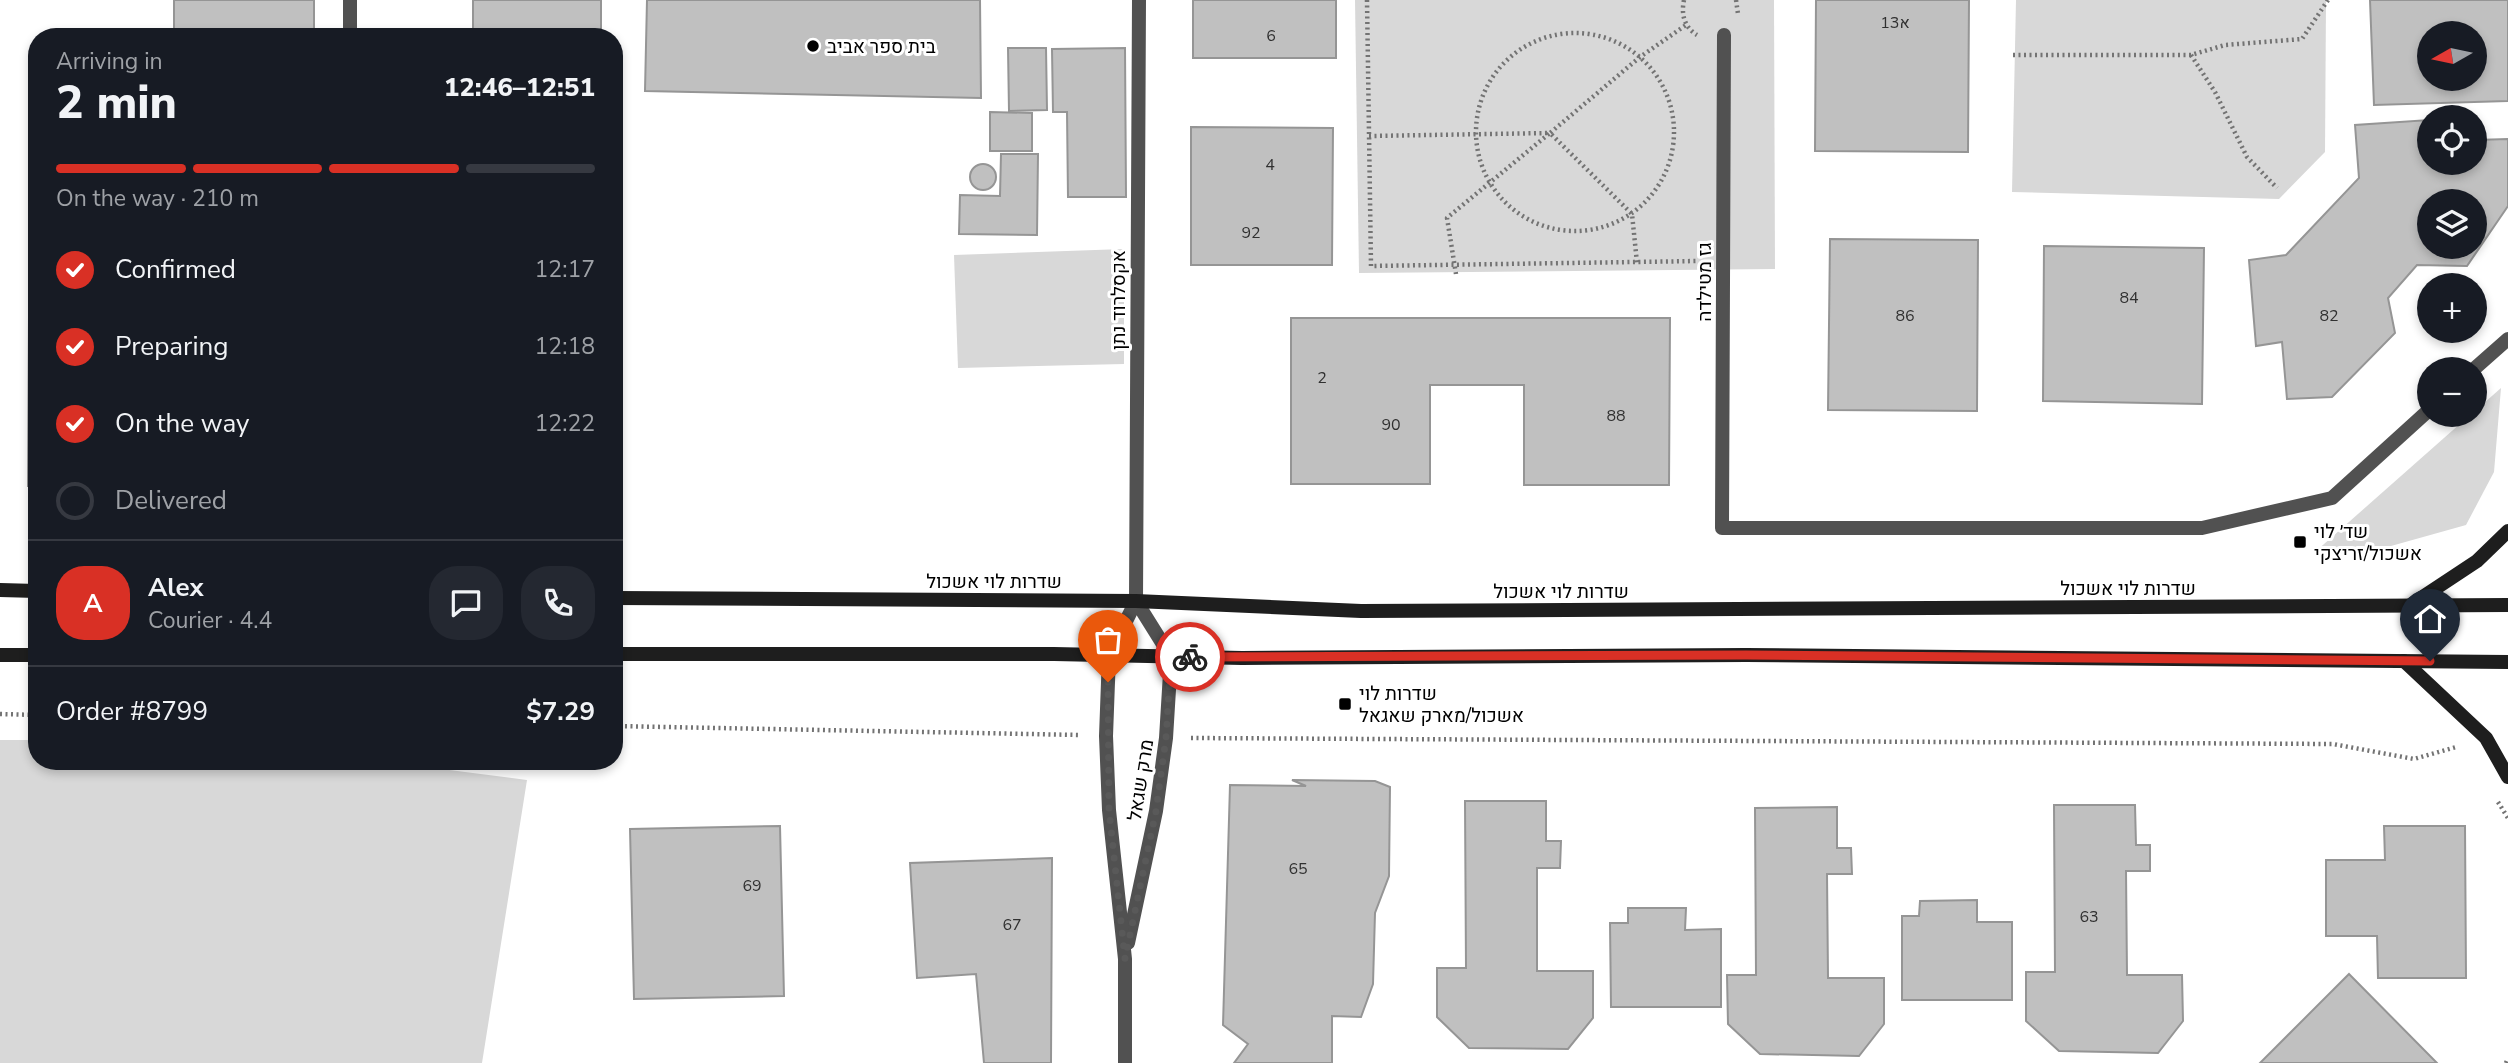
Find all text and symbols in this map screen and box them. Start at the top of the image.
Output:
house number: 13א [1880,12,1910,34]
north arrow [2417,21,2487,91]
map controls [2417,21,2487,427]
house number: 6 [1266,25,1276,47]
place label: בית ספר אביב [827,34,936,60]
marker: בית ספר אביב [805,38,821,54]
text: Arriving in [56,46,163,77]
text: 12:46–12:51 [444,70,595,105]
text: 2 min [56,71,177,134]
button: locate [2417,105,2487,175]
house number: 4 [1265,154,1275,176]
text: On the way · 210 m [56,183,259,214]
button: layers [2417,189,2487,259]
house number: 92 [1241,222,1261,244]
street label: גז מטילדה [1692,242,1718,322]
street label: אקסלרוד נתן [1106,250,1132,350]
icon: check [56,251,94,289]
text: Confirmed [115,252,236,287]
text: 12:17 [535,254,595,285]
button: + [2417,273,2487,343]
house number: 84 [2119,287,2139,309]
house number: 86 [1895,305,1915,327]
house number: 82 [2319,305,2339,327]
icon: check [56,328,94,366]
text: Preparing [115,329,228,364]
text: 12:18 [535,331,595,362]
button: − [2417,357,2487,427]
house number: 2 [1317,367,1327,389]
icon: check [56,405,94,443]
house number: 88 [1606,405,1626,427]
text: On the way [115,406,249,441]
text: 12:22 [535,408,595,439]
house number: 90 [1381,414,1401,436]
text: Delivered [115,483,227,518]
place label: שד׳ לוי אשכול/זריצקי [2314,519,2422,567]
marker: שד׳ לוי אשכול/זריצקי [2292,534,2308,550]
button: chat [429,566,503,640]
button: phone [521,566,595,640]
street label: שדרות לוי אשכול [926,569,1062,595]
text: Alex [148,570,204,605]
street label: שדרות לוי אשכול [2060,576,2196,602]
street label: שדרות לוי אשכול [1493,579,1629,605]
text: A [83,586,103,621]
pin [2400,589,2460,661]
icon: home [2411,600,2449,638]
text: Courier · 4.4 [148,605,272,636]
pin [1078,610,1138,682]
icon: bag [1089,621,1127,659]
courier [1155,622,1225,692]
icon: bike [1171,638,1209,676]
place label: שדרות לוי אשכול/מארק שאגאל [1359,681,1524,729]
text: Order #8799 [56,694,208,729]
text: $7.29 [526,694,595,729]
marker: שדרות לוי אשכול/מארק שאגאל [1337,696,1353,712]
street label: מרק שגאל [1122,737,1160,823]
house number: 65 [1288,858,1308,880]
house number: 69 [742,875,762,897]
house number: 63 [2079,906,2099,928]
house number: 67 [1002,914,1022,936]

